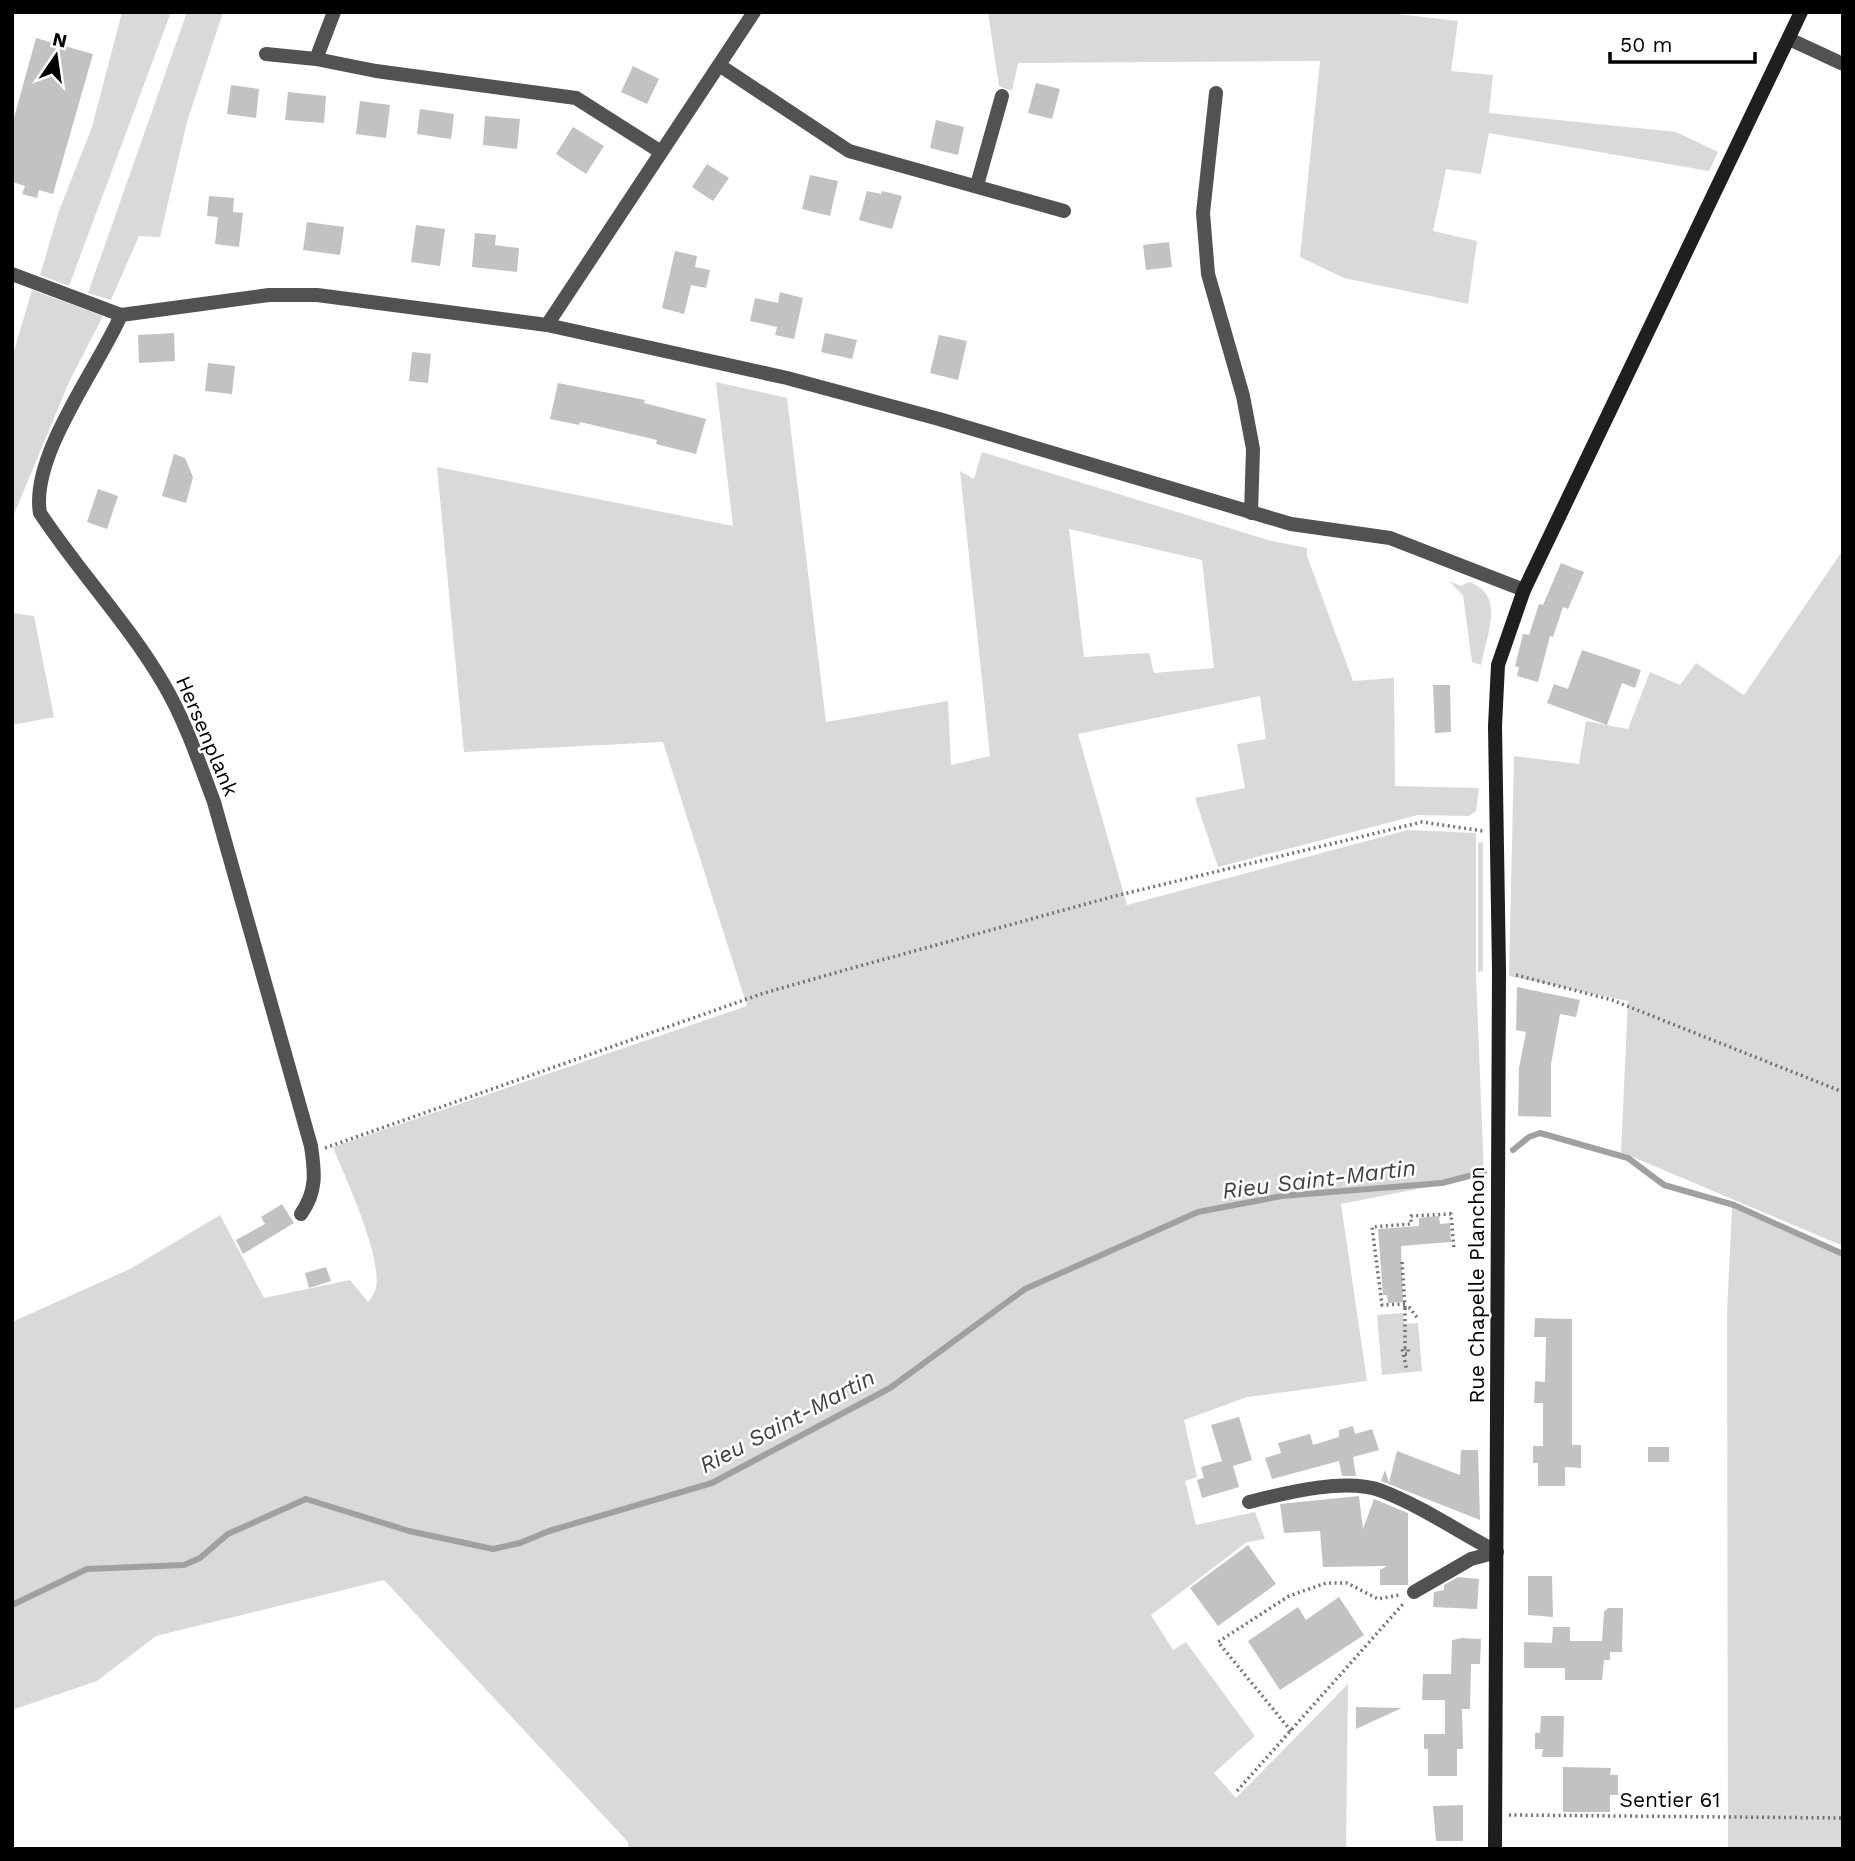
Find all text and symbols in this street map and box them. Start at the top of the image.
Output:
north arrow [21,21,91,91]
scale bar [1610,21,1755,65]
text: N [50,27,69,53]
text: 50 m [1620,32,1672,57]
street label: Hersenplank [171,672,244,800]
water label: Rieu Saint-Martin [1221,1154,1417,1205]
street label: Rue Chapelle Planchon [1464,1166,1489,1404]
water label: Rieu Saint-Martin [695,1364,880,1479]
street label: Sentier 61 [1619,1787,1721,1812]

